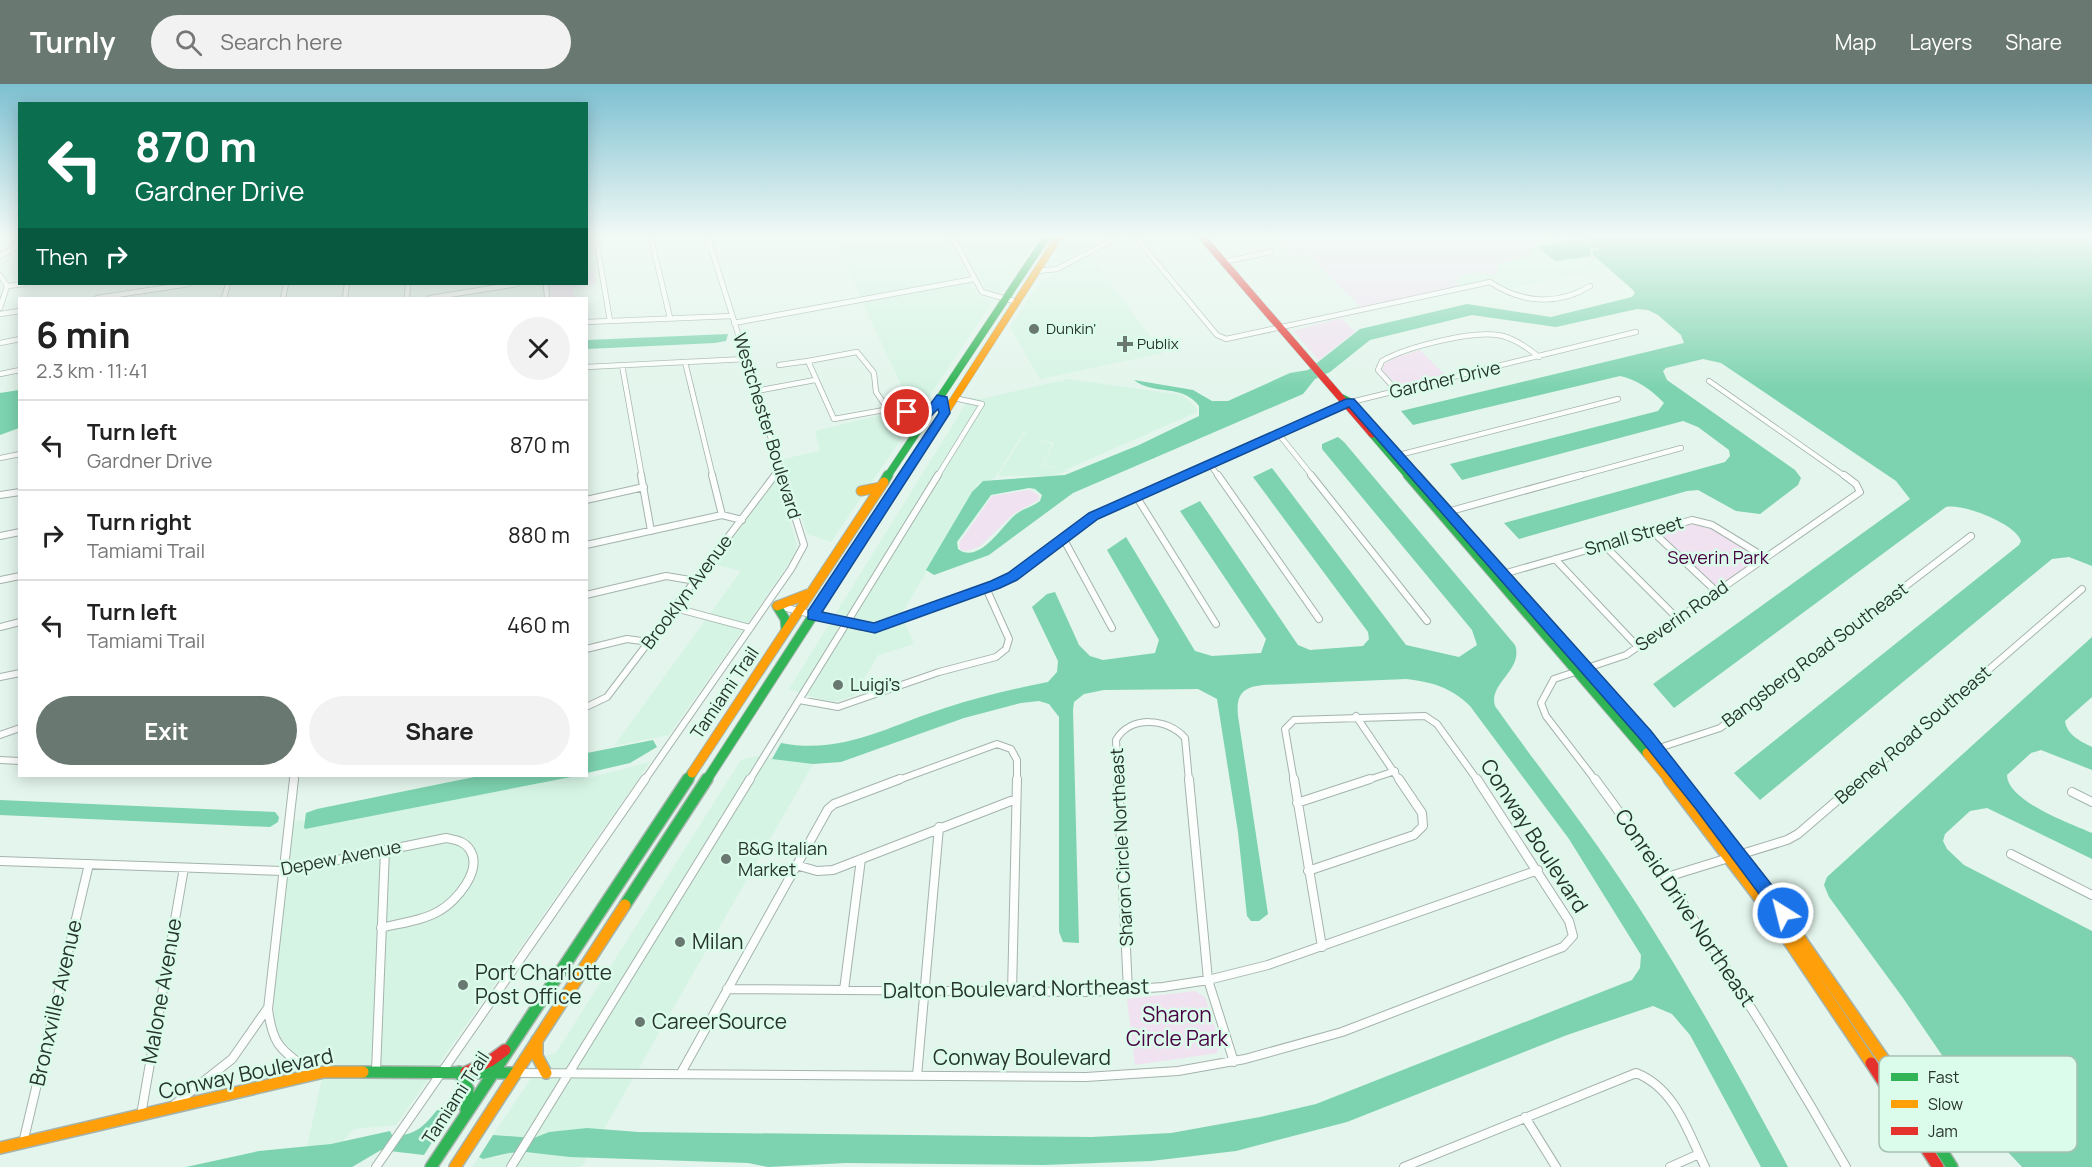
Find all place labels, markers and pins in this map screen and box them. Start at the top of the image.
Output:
place label: Dunkin' [1046,318,1096,339]
marker: Dunkin' [1027,322,1041,336]
place label: Publix [1137,333,1179,354]
marker: Publix [1118,337,1132,351]
pin [881,386,932,437]
place label: Luigi's [850,672,900,696]
marker: Luigi's [831,678,845,692]
place label: B&G Italian Market [738,836,828,881]
marker: B&G Italian Market [719,852,733,866]
place label: Milan [692,927,744,955]
marker: Milan [673,935,687,949]
place label: Port Charlotte Post Office [475,958,612,1010]
marker: Port Charlotte Post Office [456,978,470,992]
place label: CareerSource [652,1007,787,1035]
marker: CareerSource [633,1015,647,1029]

